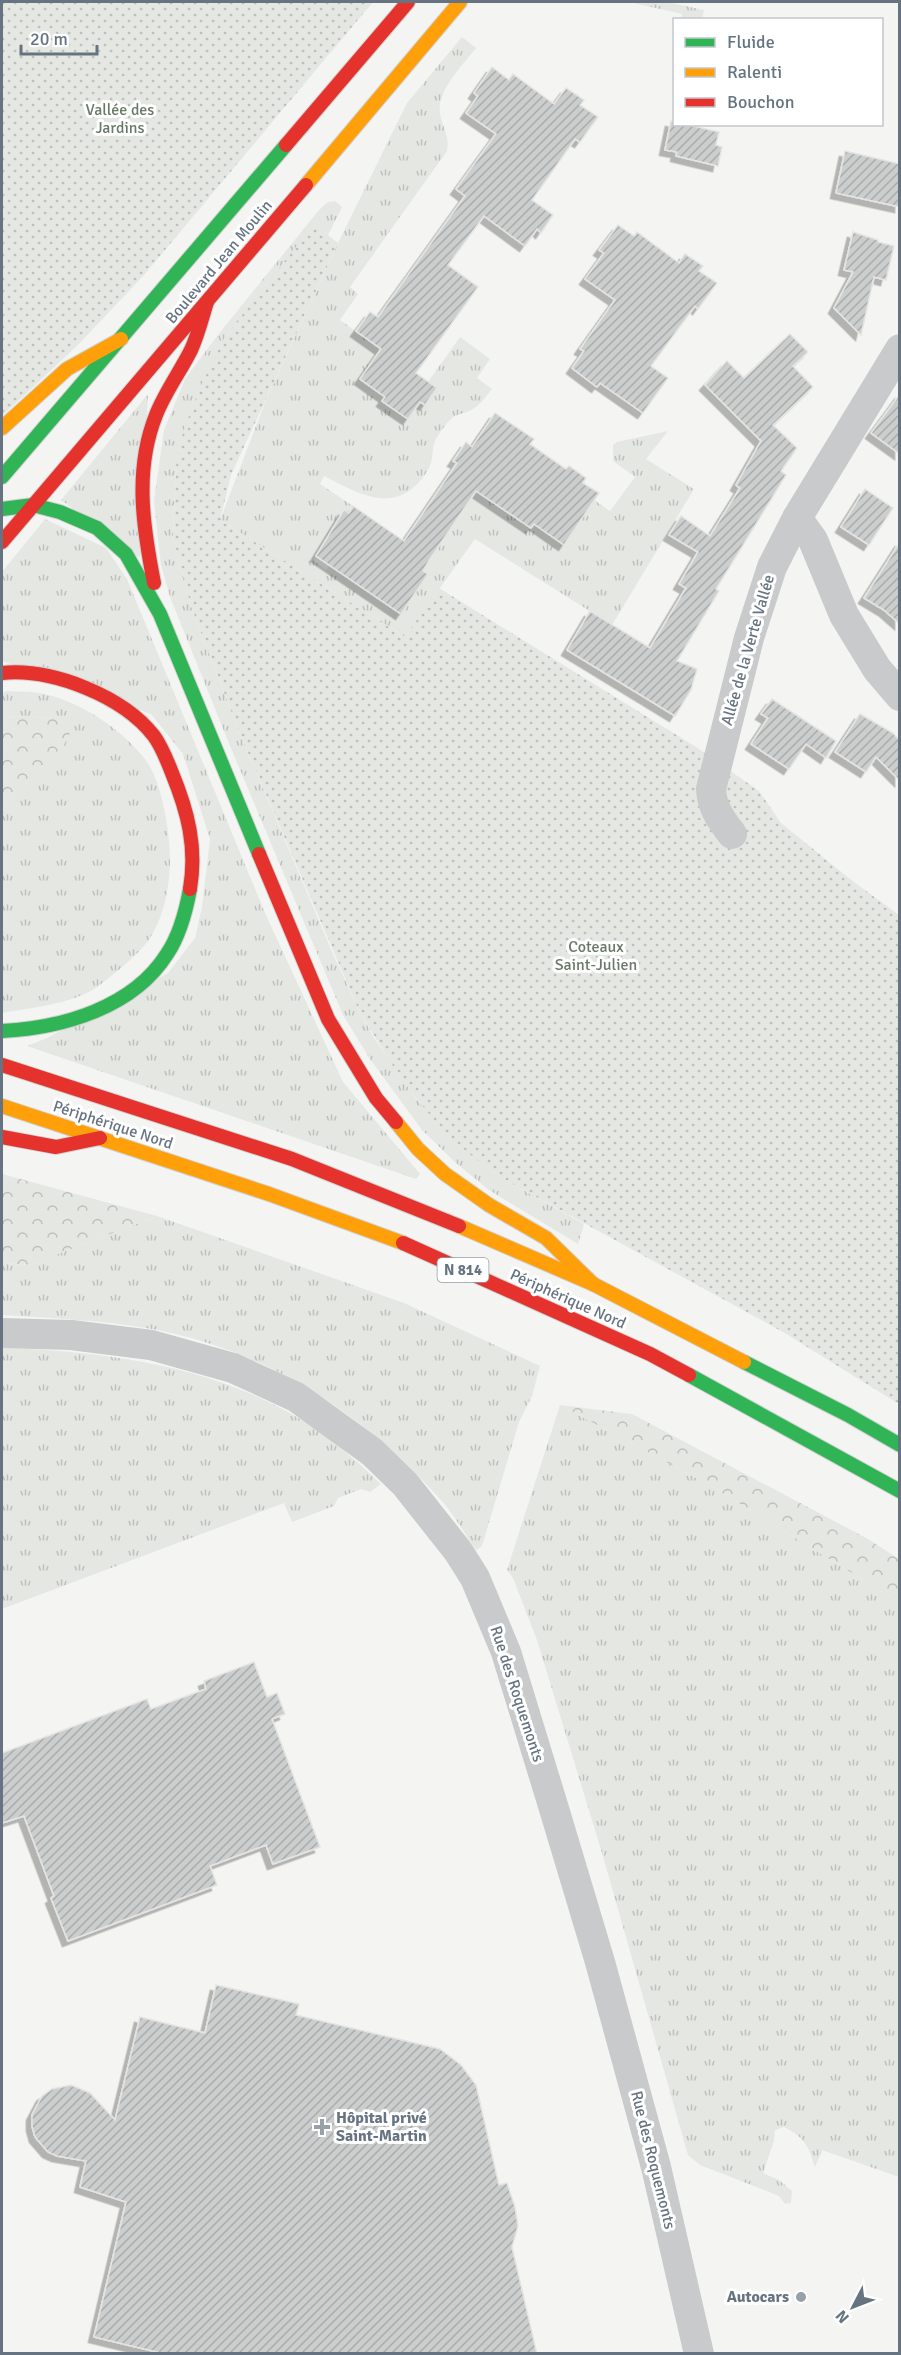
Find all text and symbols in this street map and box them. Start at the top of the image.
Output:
scale bar [21,18,98,56]
legend [673,18,883,126]
text: 20 m [30,28,68,50]
text: Fluide [727,31,775,53]
text: Ralenti [727,61,782,83]
text: Bouchon [727,91,795,113]
park label: Vallée des Jardins [86,100,154,138]
street label: Boulevard Jean Moulin [161,196,277,328]
street label: Allée de la Verte Vallée [717,572,779,728]
park label: Coteaux Saint-Julien [555,937,637,975]
street label: Périphérique Nord [50,1096,176,1154]
road number: N 814 [438,1258,488,1282]
street label: Périphérique Nord [507,1264,629,1334]
street label: Rue des Roquemonts [486,1623,548,1765]
street label: Rue des Roquemonts [626,2089,680,2231]
place label: Hôpital privé Saint-Martin [336,2108,427,2146]
marker: Hôpital privé Saint-Martin [313,2118,331,2136]
north arrow [823,2277,883,2337]
place label: Autocars [727,2287,789,2307]
marker: Autocars [794,2290,808,2304]
text: N [831,2306,854,2327]

